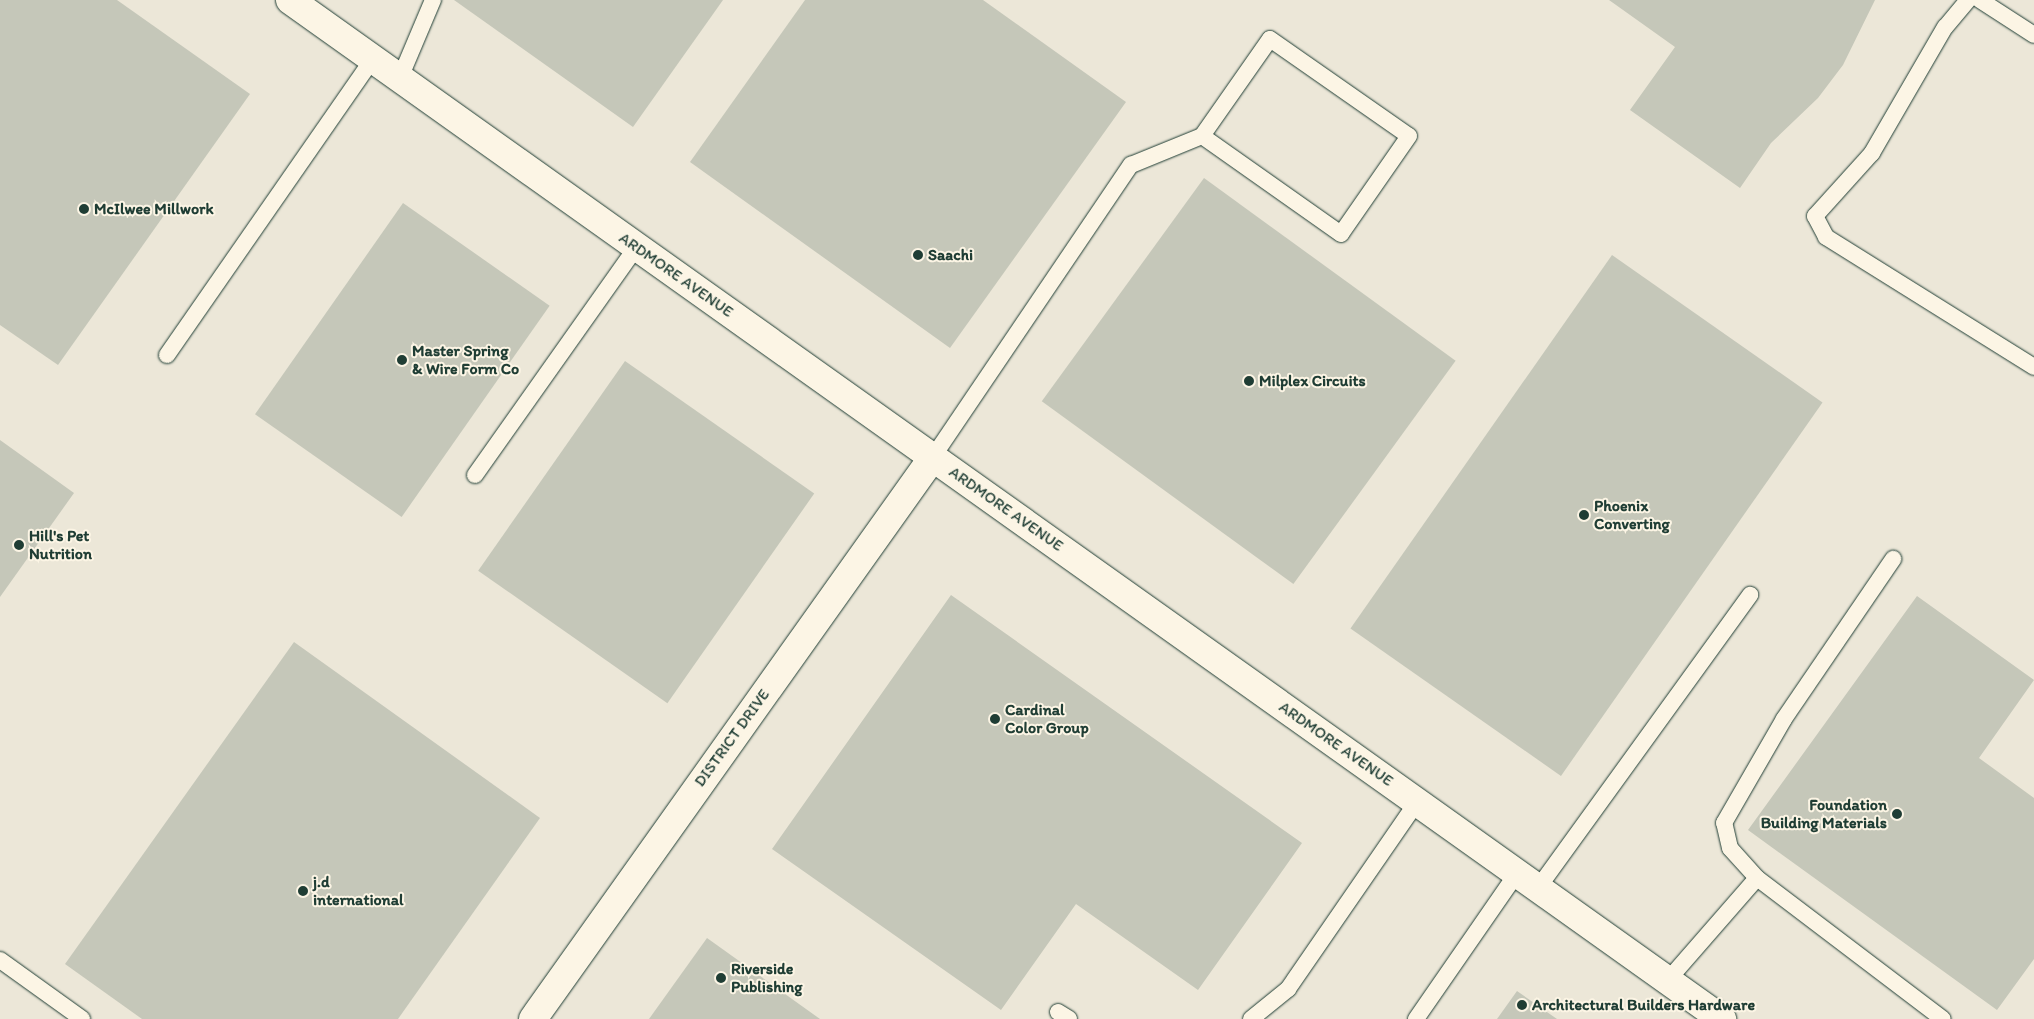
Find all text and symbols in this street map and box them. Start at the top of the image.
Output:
place label: McIlwee Millwork [94,199,214,219]
marker: McIlwee Millwork [78,203,90,215]
street label: ARDMORE AVENUE [615,229,737,321]
place label: Saachi [928,245,973,265]
marker: Saachi [912,249,924,261]
place label: Master Spring & Wire Form Co [412,341,518,379]
marker: Master Spring & Wire Form Co [396,354,408,366]
place label: Milplex Circuits [1259,371,1366,391]
marker: Milplex Circuits [1243,375,1255,387]
street label: ARDMORE AVENUE [945,463,1067,555]
place label: Phoenix Converting [1594,496,1670,534]
marker: Phoenix Converting [1578,509,1590,521]
place label: Hill's Pet Nutrition [29,526,92,564]
marker: Hill's Pet Nutrition [13,539,25,551]
street label: DISTRICT DRIVE [690,685,774,791]
street label: ARDMORE AVENUE [1275,698,1397,790]
place label: Cardinal Color Group [1005,700,1088,738]
marker: Cardinal Color Group [989,713,1001,725]
place label: Foundation Building Materials [1761,795,1887,833]
marker: Foundation Building Materials [1891,808,1903,820]
place label: j.d international [313,872,404,910]
marker: j.d international [297,885,309,897]
place label: Riverside Publishing [731,959,803,997]
marker: Riverside Publishing [715,972,727,984]
place label: Architectural Builders Hardware [1532,995,1755,1015]
marker: Architectural Builders Hardware [1516,999,1528,1011]

